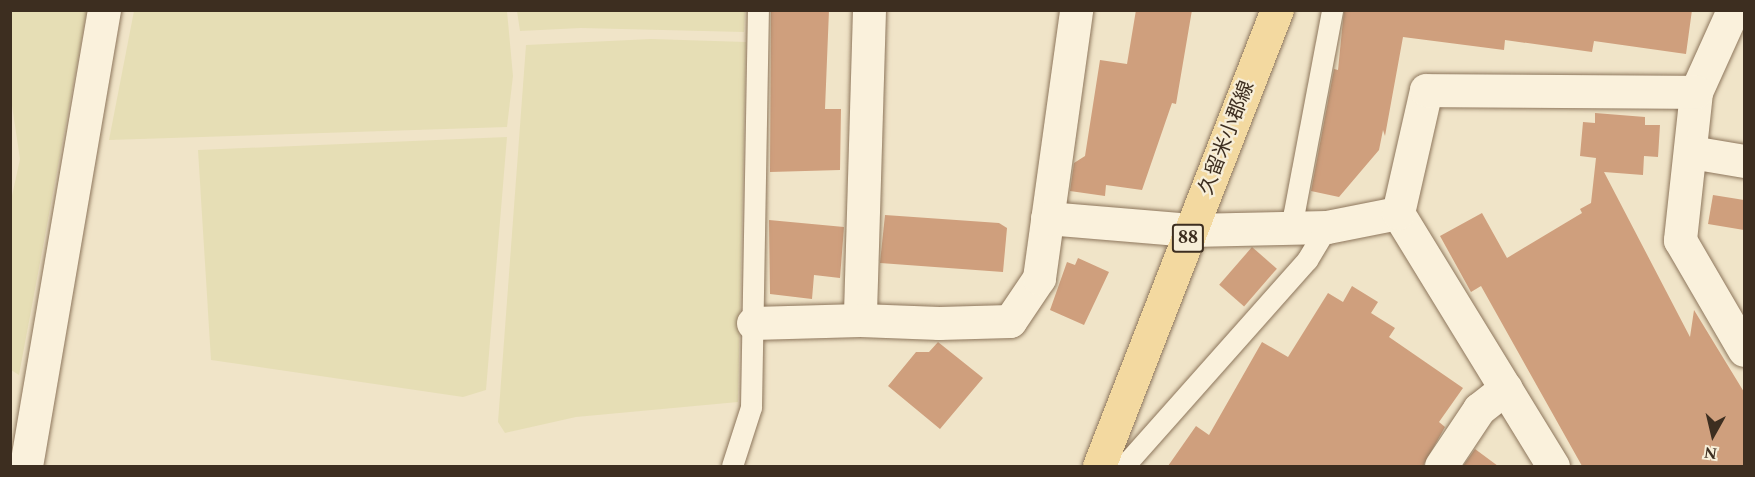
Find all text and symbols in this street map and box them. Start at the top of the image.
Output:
street label: 久留米小郡線 [1194,78,1260,198]
road number: 88 [1172,223,1204,253]
north arrow [1683,405,1743,465]
text: N [1702,440,1719,466]

